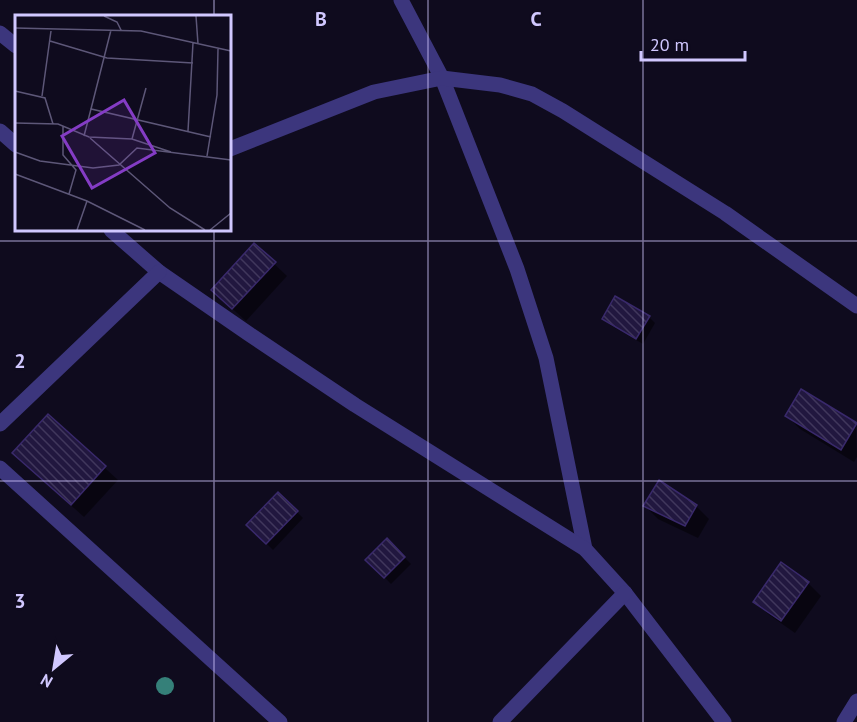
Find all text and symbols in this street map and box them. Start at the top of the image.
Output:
text: B [315,6,327,32]
text: C [530,6,542,32]
inset map [15,15,231,231]
scale bar [641,24,744,62]
text: 20 m [650,33,689,56]
text: 2 [14,348,26,374]
text: 3 [14,588,26,614]
north arrow [24,638,84,698]
text: N [37,670,56,692]

